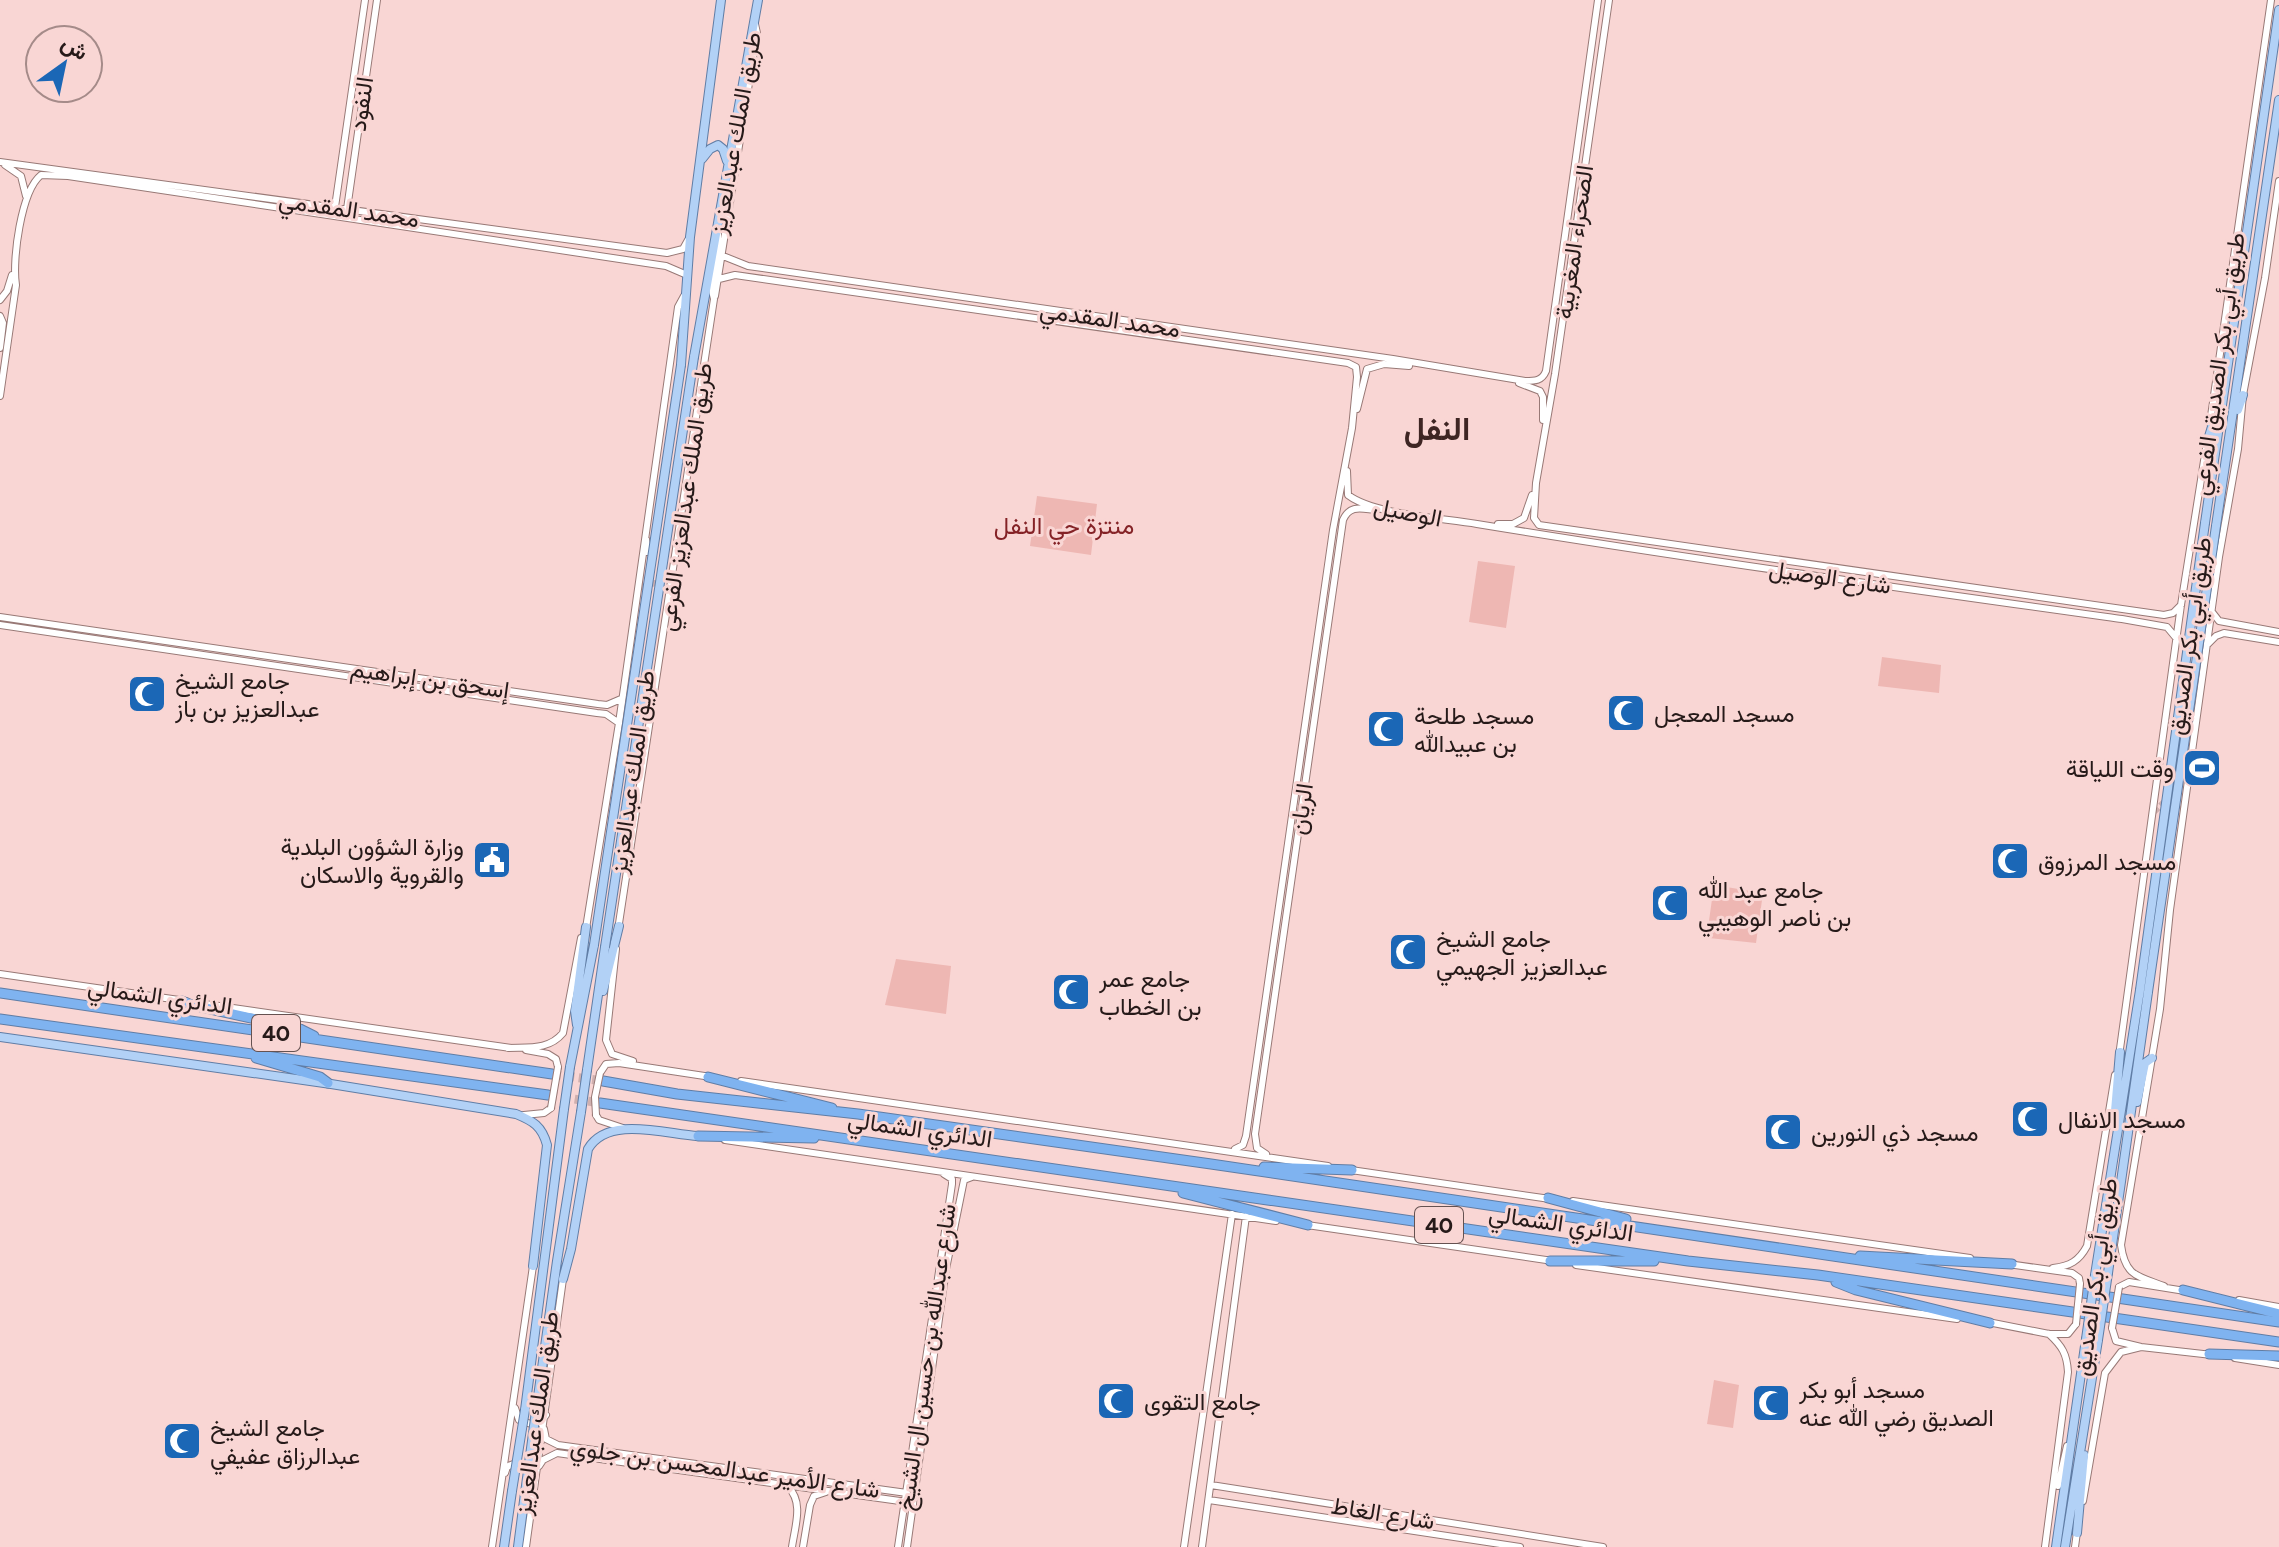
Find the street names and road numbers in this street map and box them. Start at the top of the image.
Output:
street label: طريق الملك عبدالعزيز [703,29,768,238]
street label: النفود [343,75,380,133]
street label: الصحراء المغربية [1549,163,1600,321]
street label: محمد المقدمي [276,185,421,238]
street label: طريق أبي بكر الصديق الفرعي [2185,231,2256,498]
street label: محمد المقدمي [1037,295,1182,348]
street label: طريق الملك عبدالعزيز الفرعي [652,361,723,634]
street label: الوصيل [1371,491,1445,534]
street label: طريق أبي بكر الصديق [2161,535,2222,738]
street label: شارع الوصيل [1767,554,1893,602]
street label: إسحق بن إبراهيم [348,654,511,706]
street label: طريق الملك عبدالعزيز [603,668,662,877]
street label: الريان [1283,781,1320,837]
street label: الدائري الشمالي [85,972,234,1025]
road number: 40 [252,1015,300,1051]
street label: الدائري الشمالي [845,1105,994,1158]
street label: طريق أبي بكر الصديق [2067,1176,2128,1379]
street label: الدائري الشمالي [1486,1199,1635,1252]
street label: شارع عبدالله بن حسين ال الشيخ [890,1202,965,1513]
road number: 40 [1415,1207,1463,1243]
street label: طريق الملك عبدالعزيز [507,1309,566,1518]
street label: شارع الأمير عبدالمحسن بن جلوي [568,1432,882,1509]
street label: شارع الغاط [1329,1491,1437,1537]

